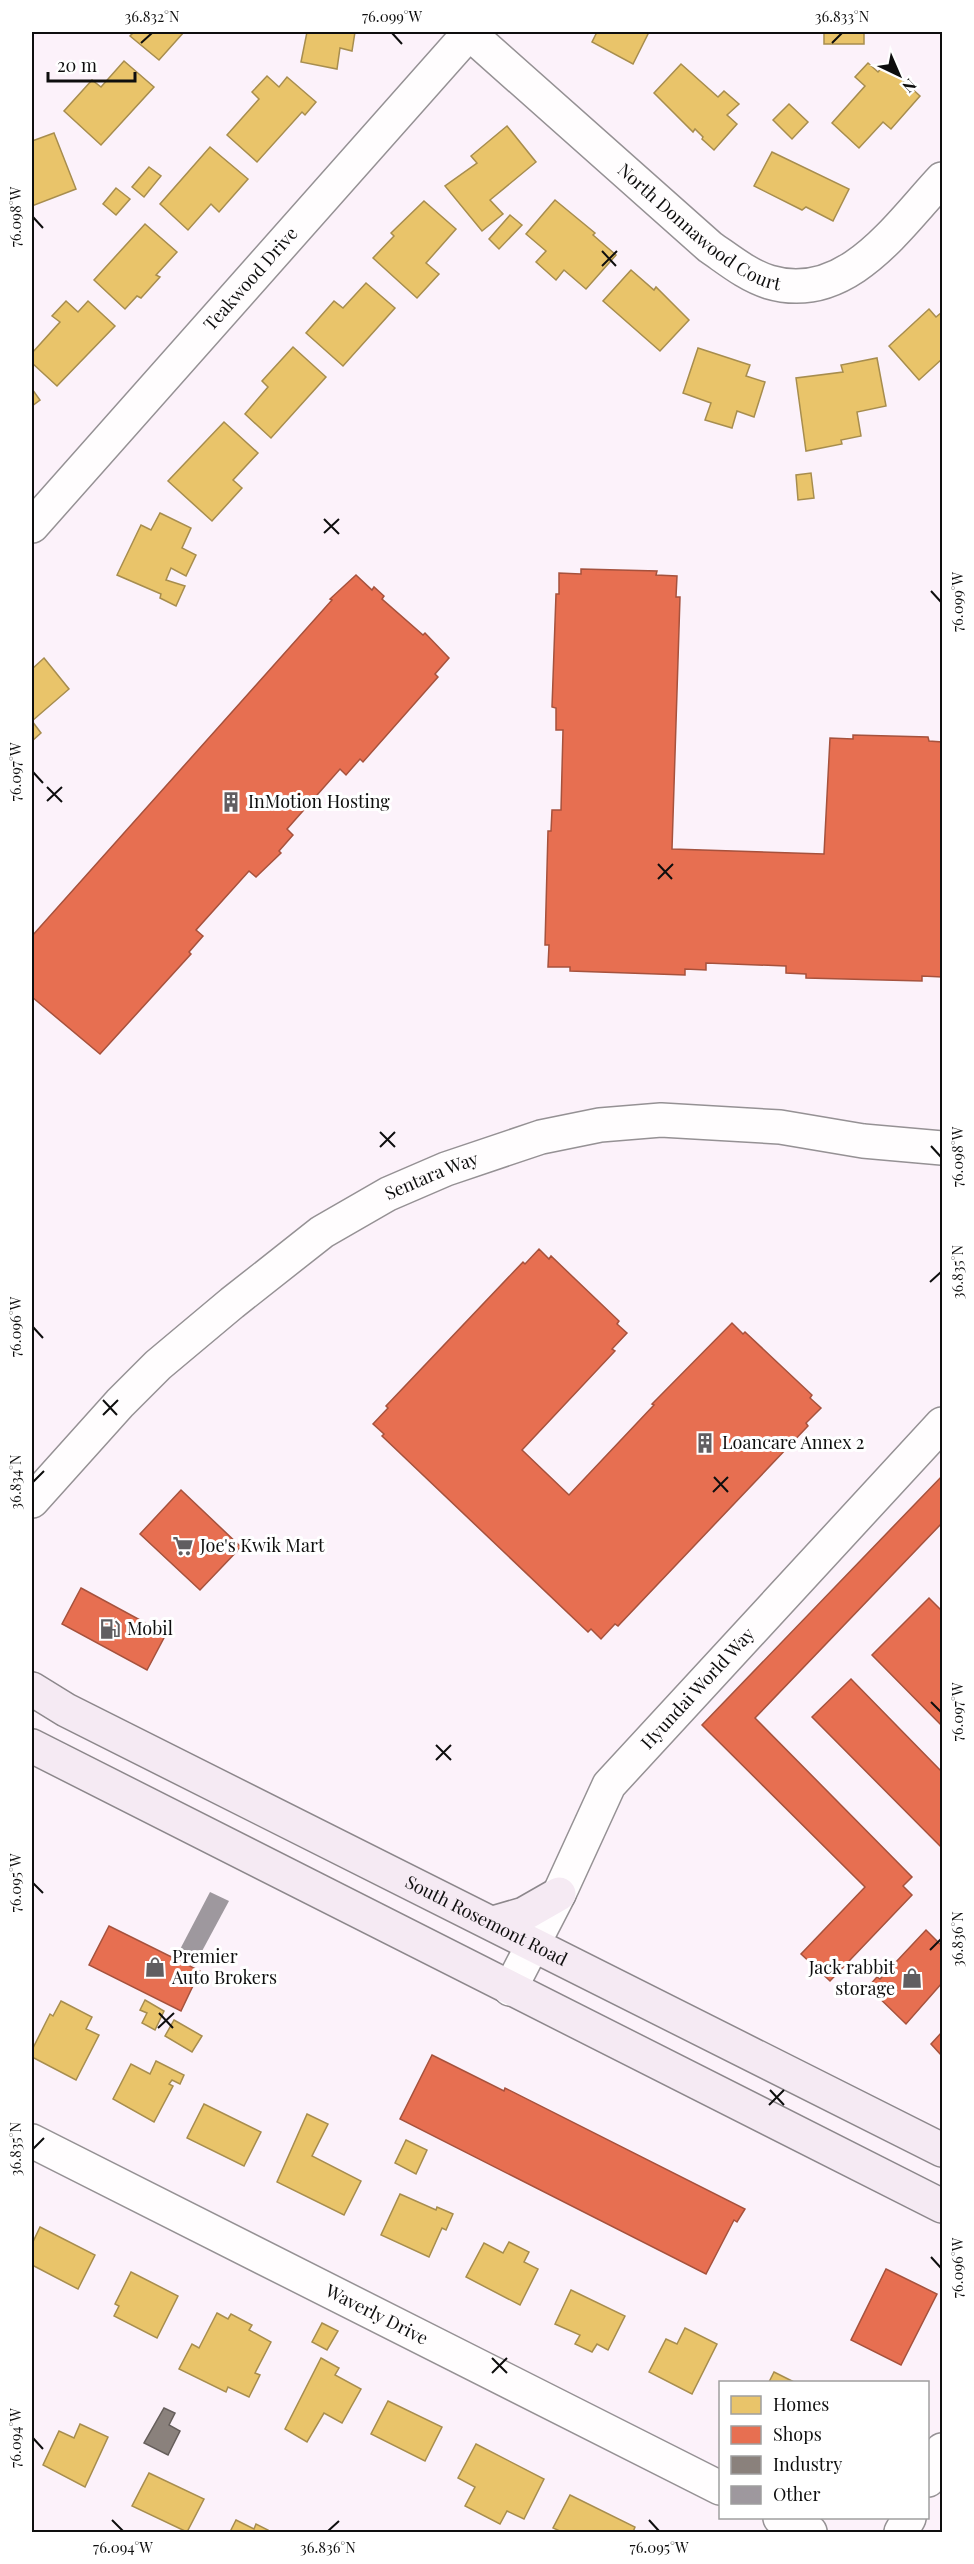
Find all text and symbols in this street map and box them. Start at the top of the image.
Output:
text: 36.832°N [124,6,180,26]
text: 76.099°W [362,6,422,26]
text: 36.833°N [815,6,870,26]
scale bar [48,45,135,83]
north arrow [869,45,929,105]
text: 20 m [57,53,97,77]
text: N [898,75,921,98]
street label: North Donnawood Court [613,158,784,296]
text: 76.098°W [5,186,25,247]
street label: Teakwood Drive [198,221,303,335]
text: 76.099°W [947,572,967,632]
text: 76.097°W [5,742,25,801]
place label: InMotion Hosting [248,789,390,813]
building icon: InMotion Hosting [219,790,243,814]
text: 76.098°W [947,1126,967,1187]
street label: Sentara Way [381,1146,481,1205]
text: 36.835°N [947,1244,967,1299]
text: 76.096°W [5,1296,25,1357]
place label: Loancare Annex 2 [722,1430,864,1454]
building icon: Loancare Annex 2 [693,1431,717,1455]
text: 36.834°N [5,1454,25,1510]
place label: Joe's Kwik Mart [199,1533,325,1557]
supermarket icon: Joe's Kwik Mart [171,1534,195,1558]
place label: Mobil [127,1616,173,1640]
fuel station icon: Mobil [98,1617,122,1641]
street label: Hyundai World Way [635,1622,759,1754]
text: 76.097°W [947,1682,967,1741]
text: 76.095°W [5,1853,25,1912]
street label: South Rosemont Road [401,1869,572,1971]
text: 36.836°N [947,1911,967,1967]
place label: Premier Auto Brokers [171,1944,277,1989]
shop icon: Premier Auto Brokers [143,1955,167,1979]
place label: Jack rabbit storage [808,1955,896,2000]
shop icon: Jack rabbit storage [900,1966,924,1990]
text: 36.835°N [5,2121,25,2176]
text: 76.096°W [947,2237,967,2298]
street label: Waverly Drive [321,2278,432,2350]
legend [719,2381,929,2519]
text: Homes [773,2392,829,2416]
text: 76.094°W [5,2408,25,2468]
text: Shops [773,2422,822,2446]
text: Industry [773,2452,842,2476]
text: Other [773,2482,820,2506]
text: 76.094°W [93,2537,153,2557]
text: 36.836°N [300,2537,356,2557]
text: 76.095°W [630,2537,689,2557]

